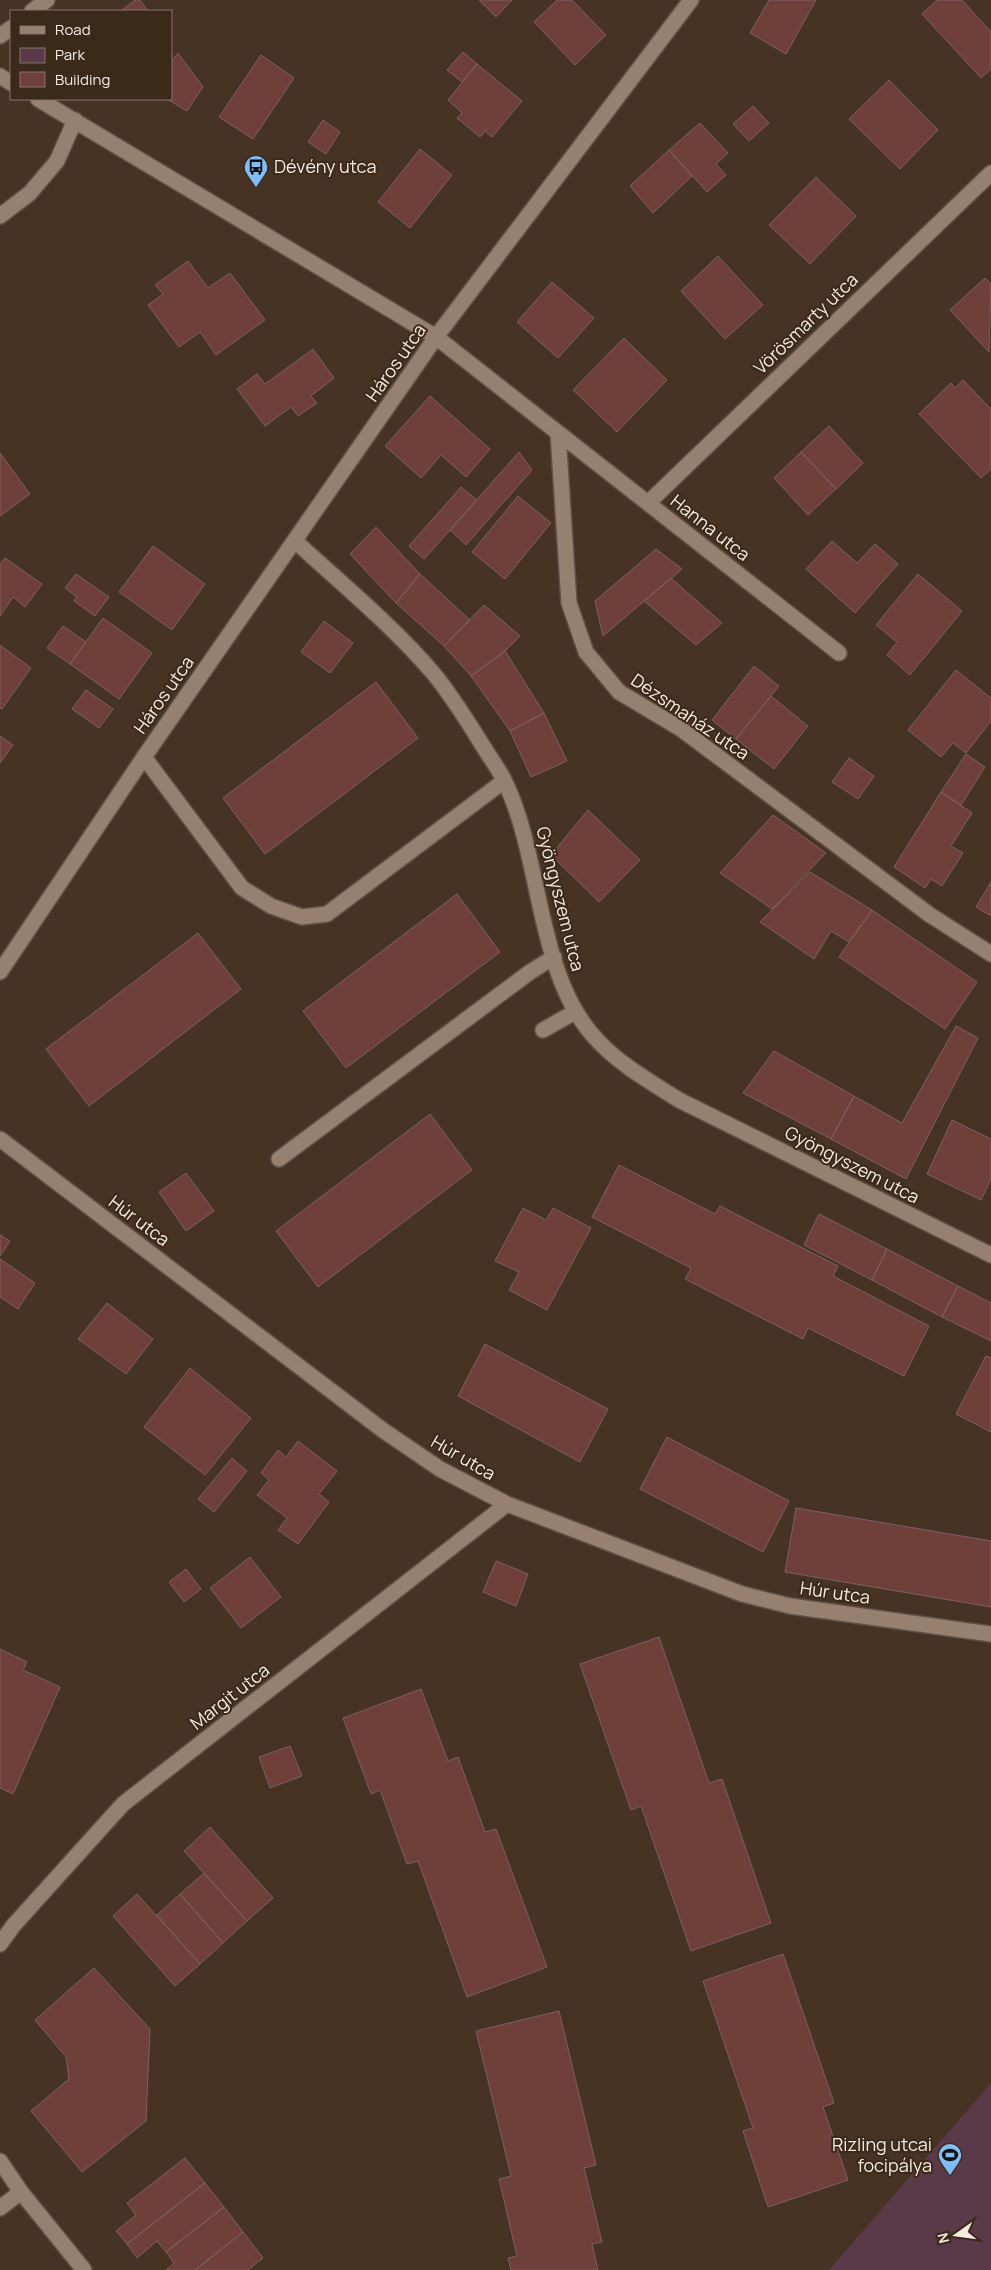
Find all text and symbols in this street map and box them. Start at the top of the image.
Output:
legend [10,10,172,100]
text: Road [55,19,91,40]
text: Park [55,44,85,65]
text: Building [55,69,110,90]
bus stop icon: Dévény utca [243,154,269,188]
place label: Dévény utca [274,154,377,178]
street label: Vörösmarty utca [748,267,863,379]
street label: Háros utca [360,319,431,406]
street label: Hanna utca [666,489,755,566]
street label: Háros utca [128,651,199,738]
street label: Dézsmaház utca [627,668,755,765]
street label: Gyöngyszem utca [531,824,591,974]
street label: Gyöngyszem utca [781,1120,924,1208]
street label: Húr utca [104,1189,175,1251]
street label: Húr utca [427,1429,500,1485]
street label: Húr utca [799,1575,872,1609]
street label: Margit utca [185,1658,274,1735]
place label: Rizling utcai focipálya [832,2132,932,2177]
sports icon: Rizling utcai focipálya [937,2142,963,2176]
north arrow [931,2210,981,2260]
text: N [932,2231,953,2245]

